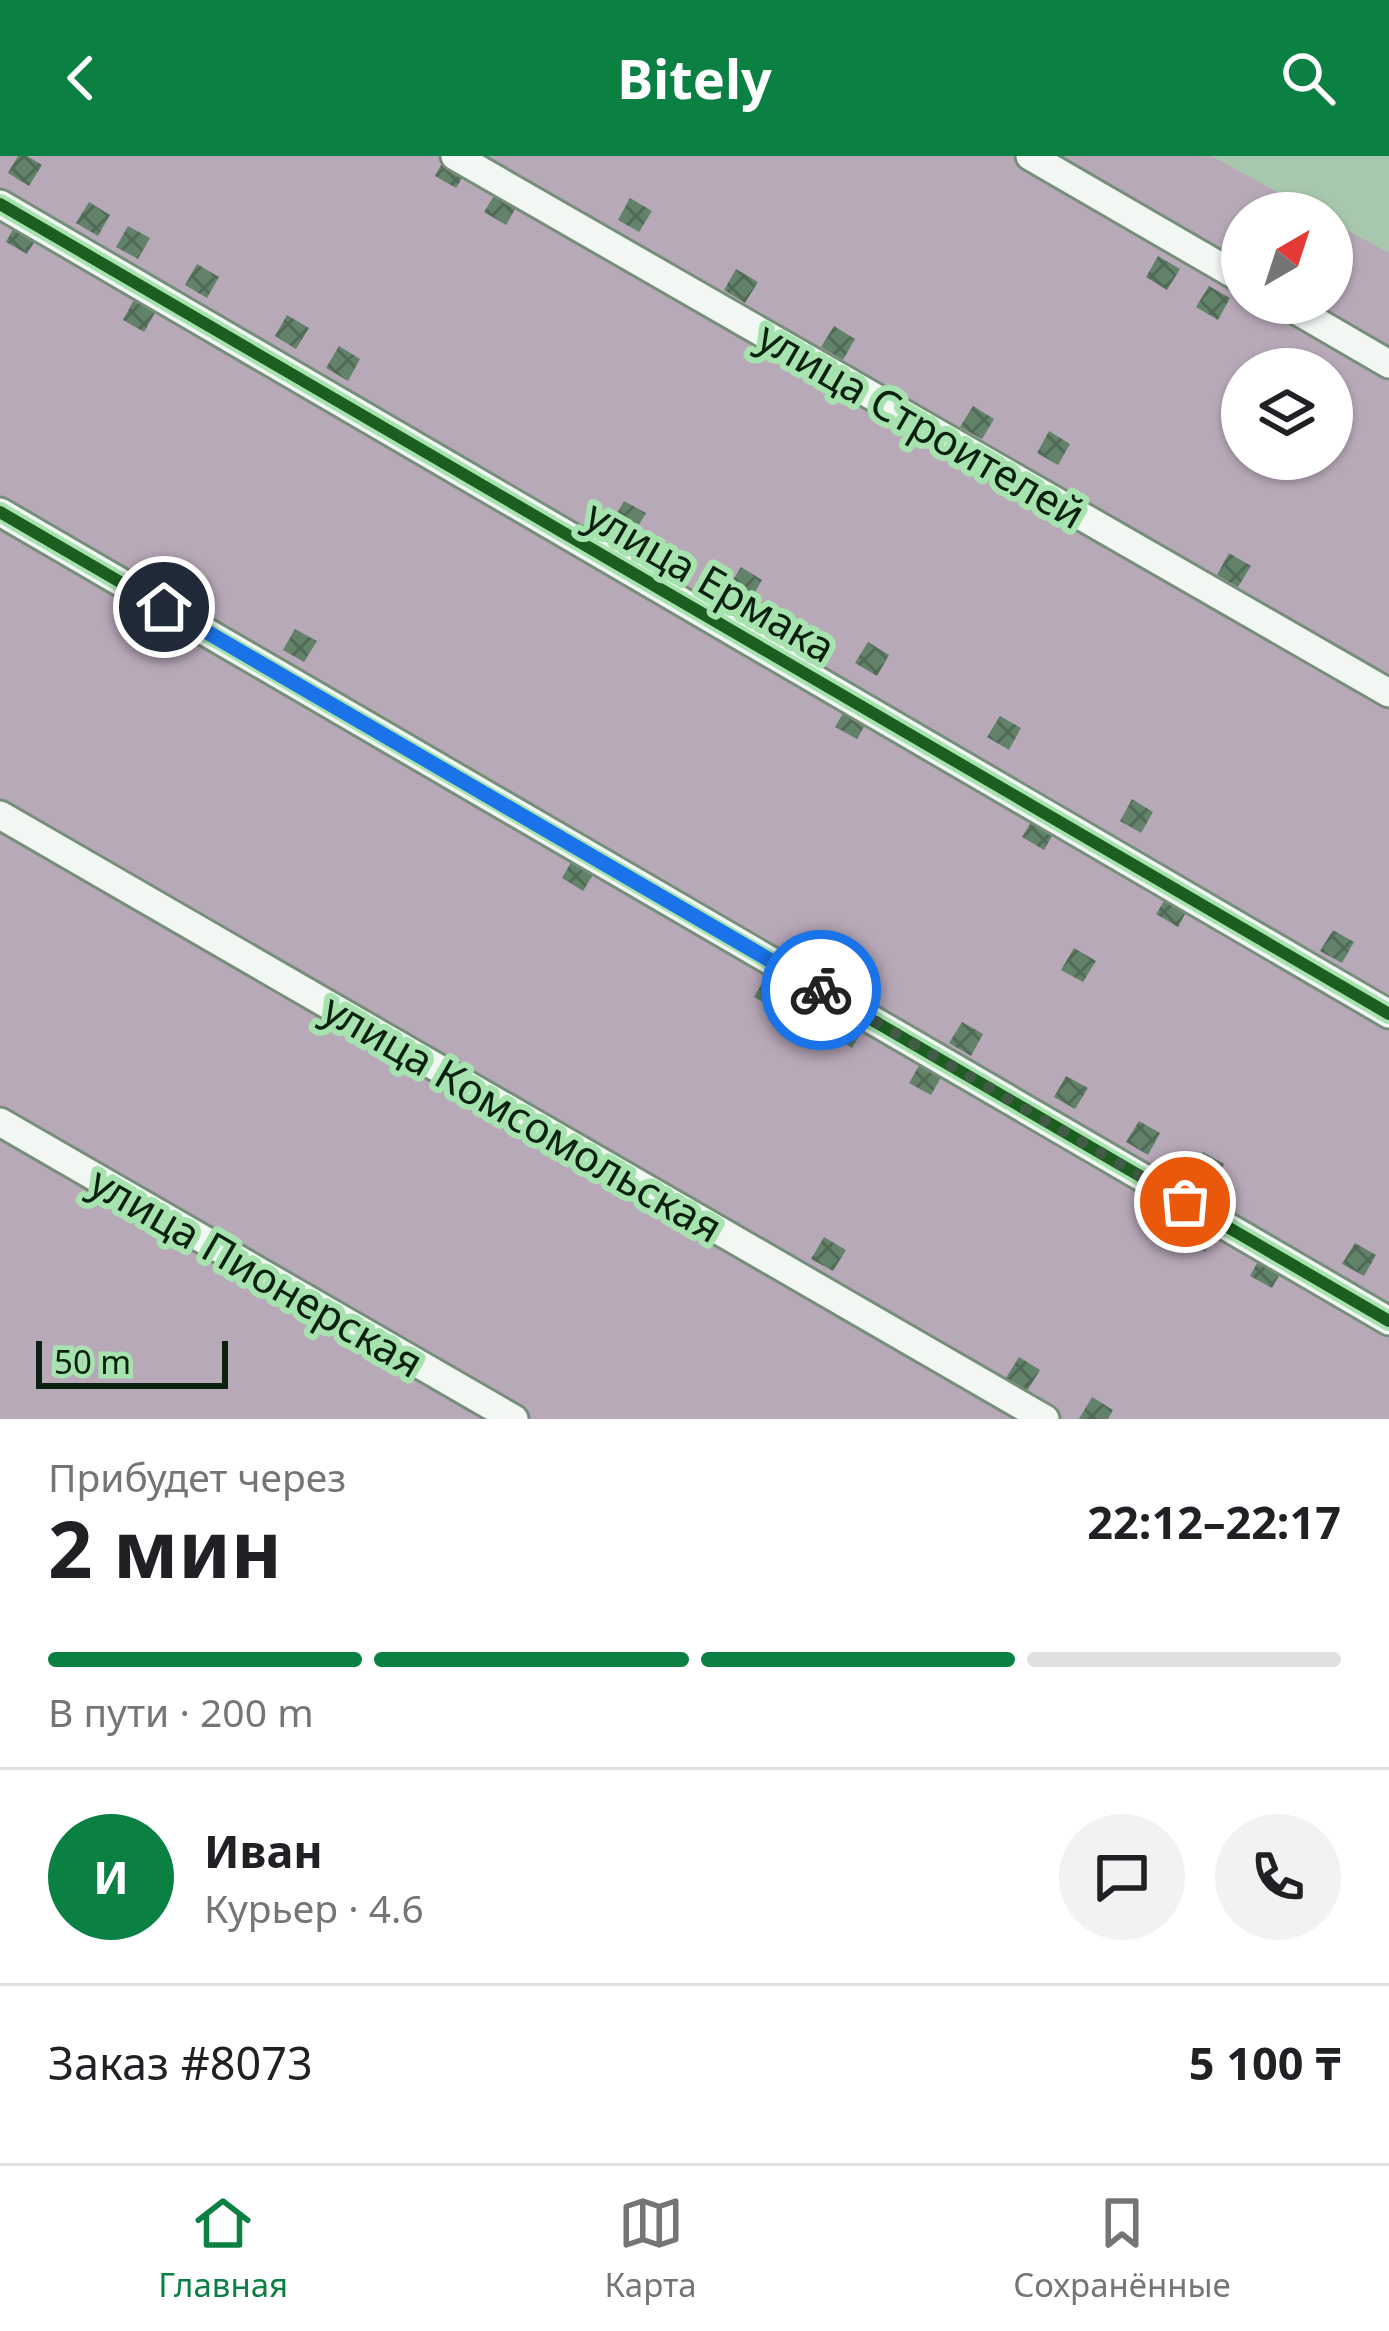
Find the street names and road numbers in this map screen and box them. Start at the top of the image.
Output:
street label: улица Строителей [748,307,1096,541]
street label: улица Ермака [576,485,846,675]
street label: улица Комсомольская [313,979,733,1255]
street label: улица Пионерская [80,1152,434,1390]

